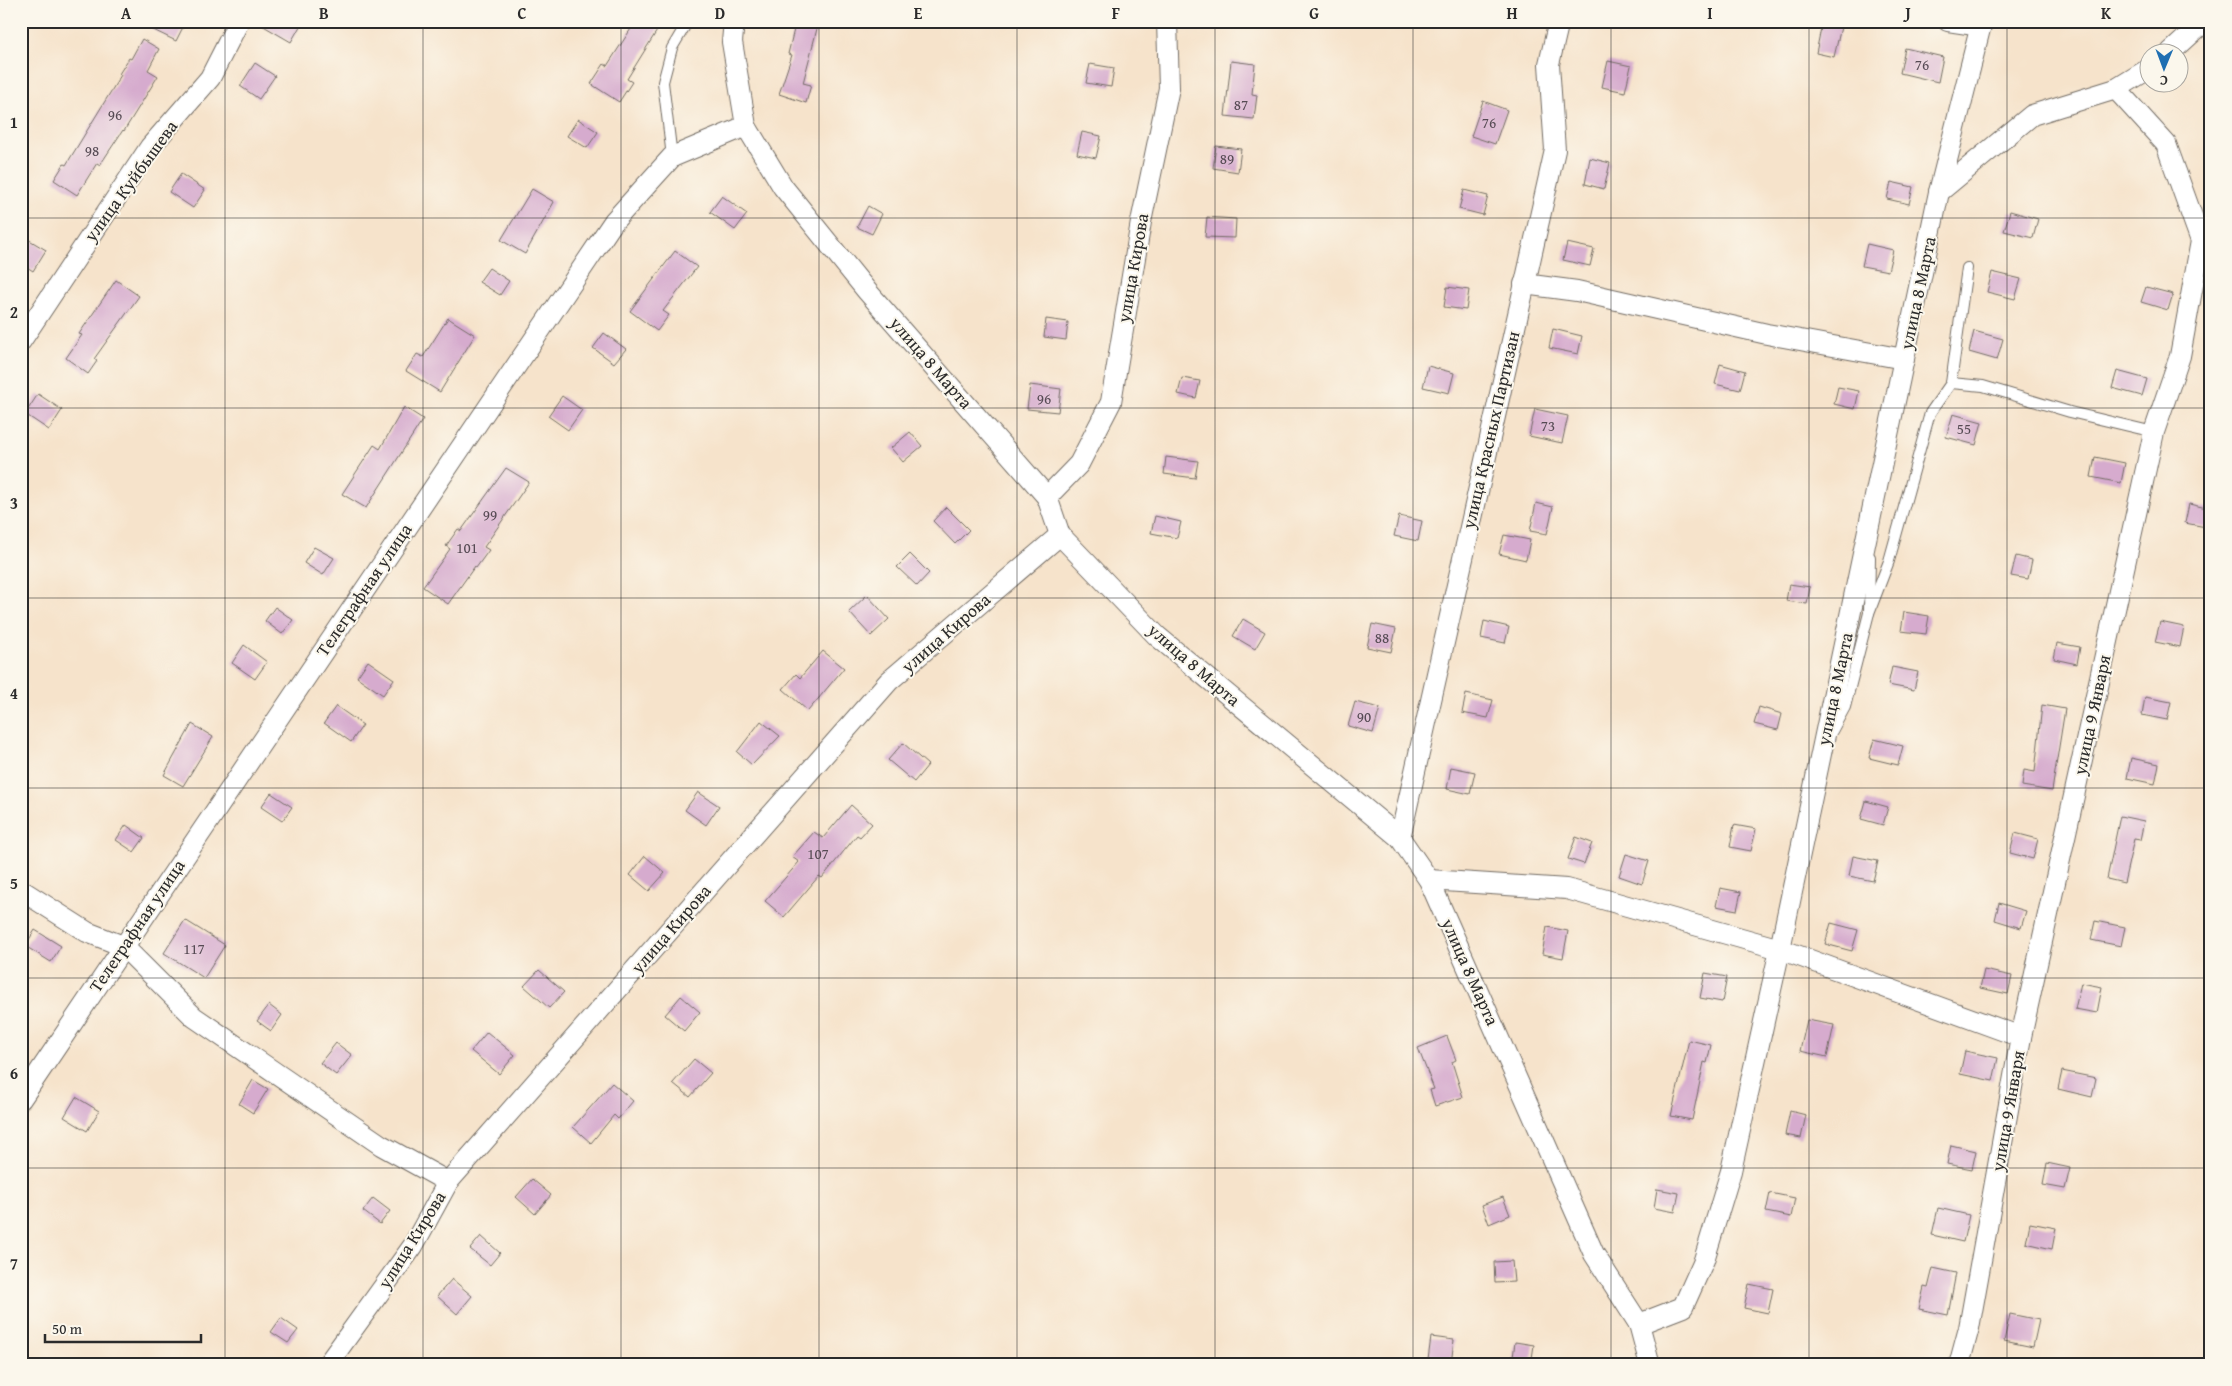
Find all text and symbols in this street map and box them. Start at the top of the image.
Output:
text: A [121,1,132,25]
text: B [319,1,329,25]
text: C [517,1,527,25]
text: D [715,1,725,25]
text: E [914,1,923,25]
text: F [1112,1,1120,25]
text: G [1309,1,1319,25]
text: H [1506,1,1518,25]
text: I [1707,1,1713,25]
text: J [1902,1,1911,25]
text: K [2101,1,2112,25]
north arrow [2140,42,2190,92]
house number: 76 [1915,54,1929,75]
text: С [2160,71,2168,91]
house number: 87 [1234,94,1248,115]
house number: 96 [108,104,122,125]
text: 1 [10,110,18,134]
house number: 76 [1482,112,1496,133]
street label: улица Куйбышева [77,114,184,248]
house number: 98 [85,140,99,161]
house number: 89 [1220,148,1234,169]
street label: улица Кирова [1109,211,1155,326]
street label: улица 8 Марта [1892,233,1943,353]
text: 2 [10,300,18,324]
street label: улица 8 Марта [883,310,980,415]
street label: улица Красных Партизан [1454,328,1526,532]
house number: 96 [1037,388,1051,409]
house number: 73 [1541,415,1555,436]
house number: 55 [1957,418,1971,439]
text: 3 [10,491,18,515]
house number: 99 [483,504,497,525]
street label: Телеграфная улица [309,517,418,662]
house number: 101 [456,537,478,558]
street label: улица Кирова [894,586,997,680]
street label: улица 8 Марта [1141,616,1247,713]
house number: 88 [1375,627,1389,648]
street label: улица 8 Марта [1809,629,1860,749]
street label: улица 9 Января [2065,652,2117,779]
text: 4 [10,681,18,705]
house number: 90 [1357,706,1371,727]
house number: 107 [807,843,829,864]
street label: Телеграфная улица [82,853,191,998]
text: 5 [10,871,18,895]
street label: улица Кирова [624,878,717,980]
street label: улица 8 Марта [1434,913,1506,1030]
house number: 117 [183,938,205,959]
street label: улица 9 Января [1983,1048,2031,1175]
text: 6 [10,1061,18,1085]
street label: улица Кирова [370,1185,453,1295]
text: 7 [10,1251,18,1275]
scale bar [45,1311,201,1343]
text: 50 m [52,1318,83,1339]

